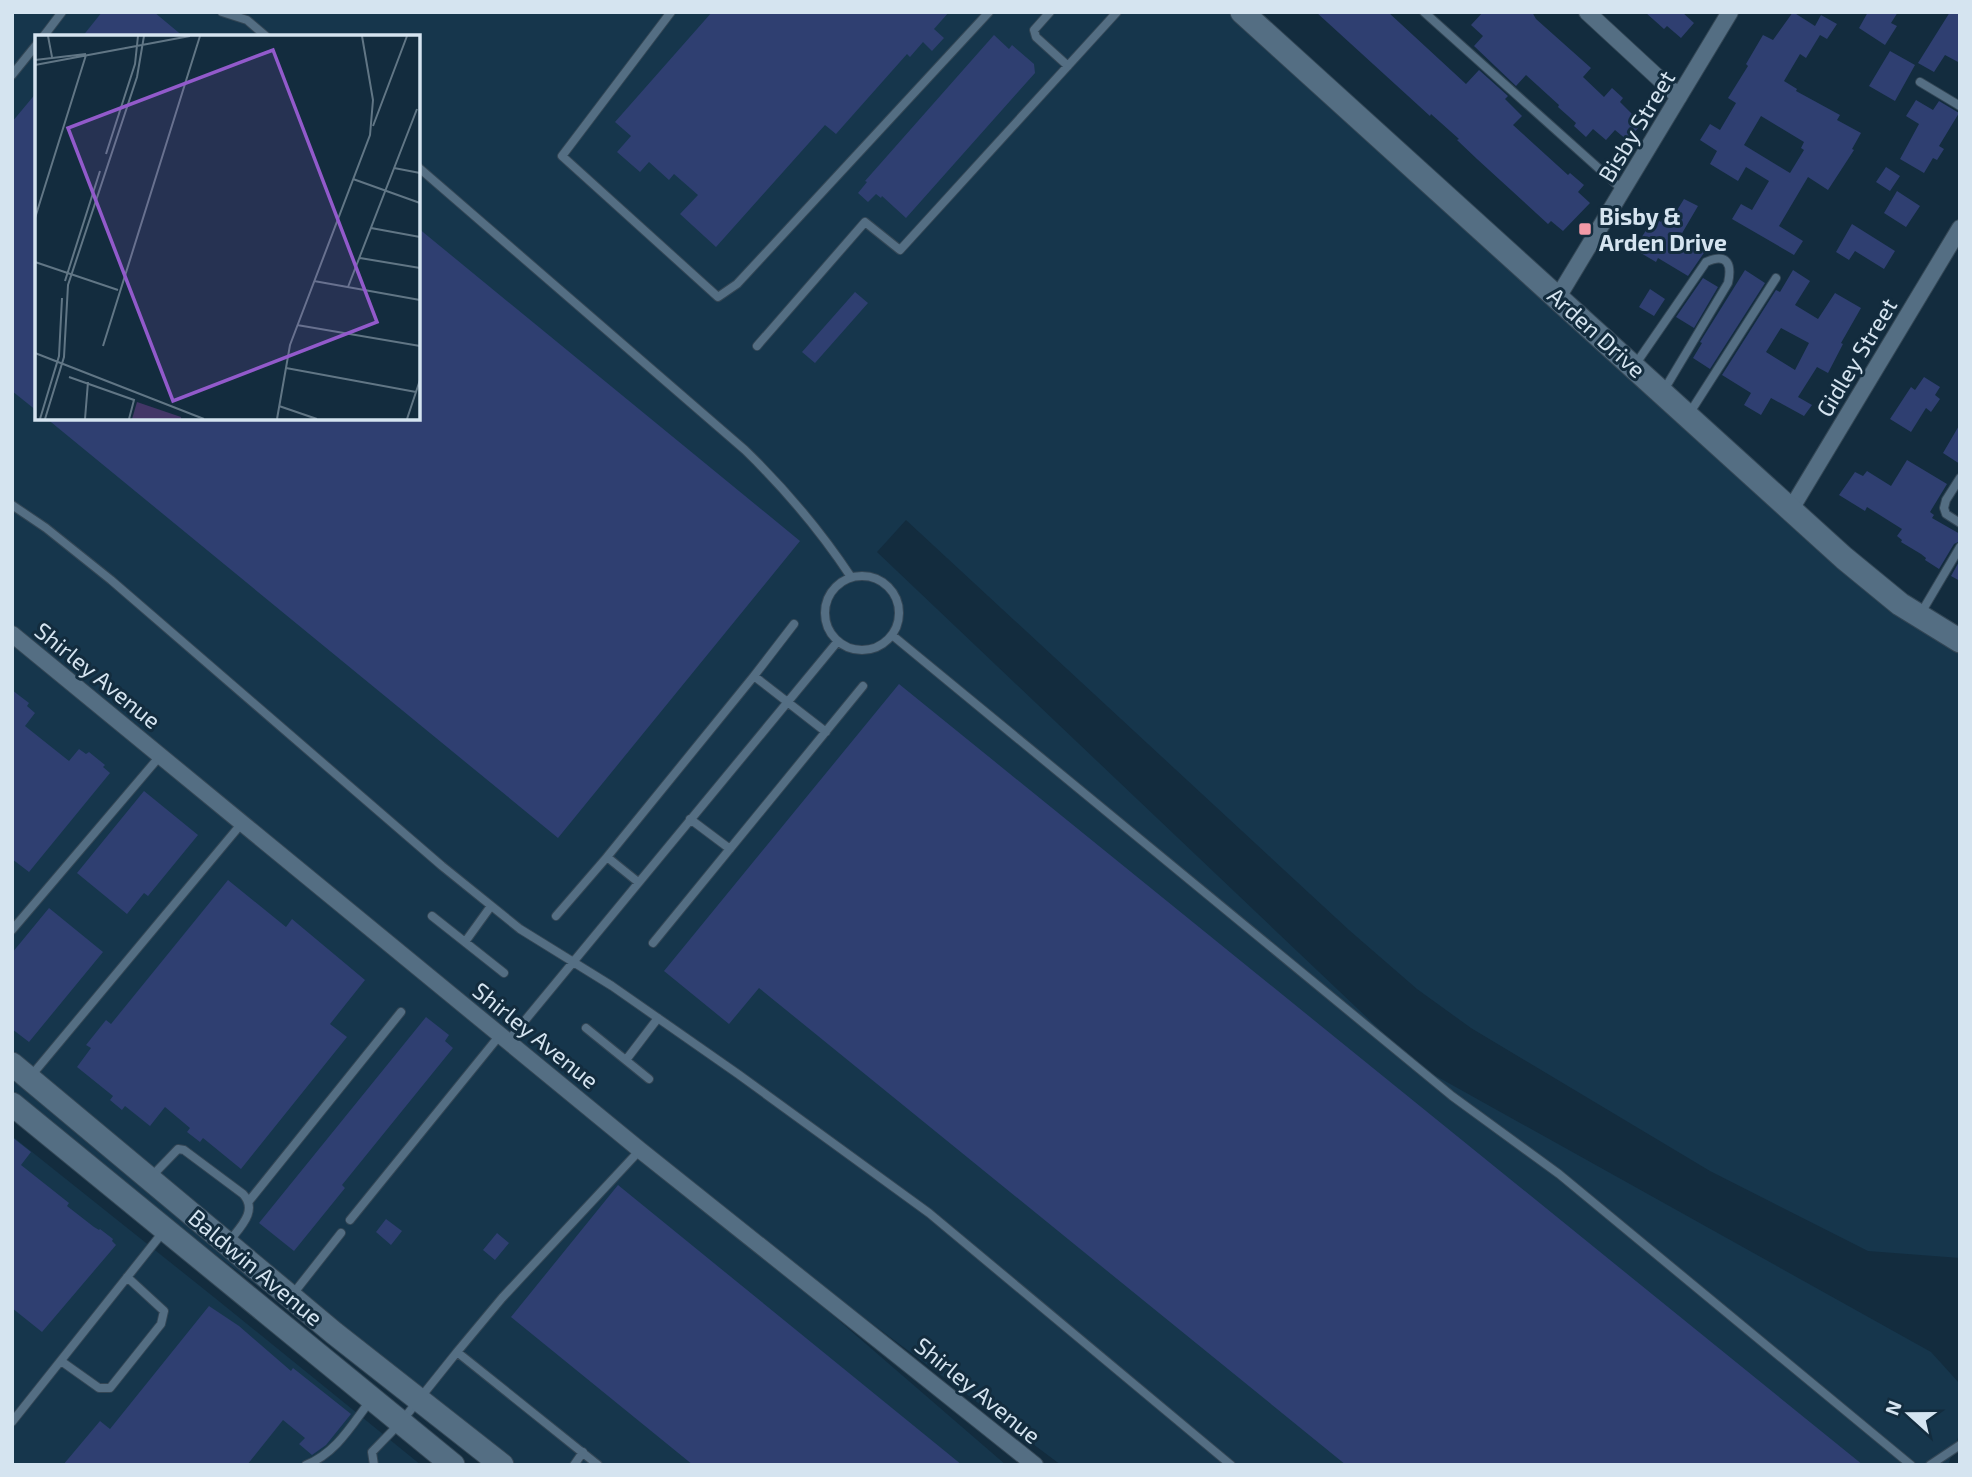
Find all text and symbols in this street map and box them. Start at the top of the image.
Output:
inset map [35,35,420,420]
street label: Bisby Street [1592,65,1680,187]
place label: Bisby & Arden Drive [1599,202,1727,256]
marker: Bisby & Arden Drive [1577,221,1593,237]
street label: Arden Drive [1542,281,1652,383]
street label: Gidley Street [1810,293,1902,421]
street label: Shirley Avenue [29,616,167,734]
street label: Shirley Avenue [467,976,605,1094]
street label: Baldwin Avenue [183,1203,329,1331]
street label: Shirley Avenue [909,1331,1047,1449]
north arrow [1874,1379,1944,1449]
text: N [1879,1397,1906,1418]

